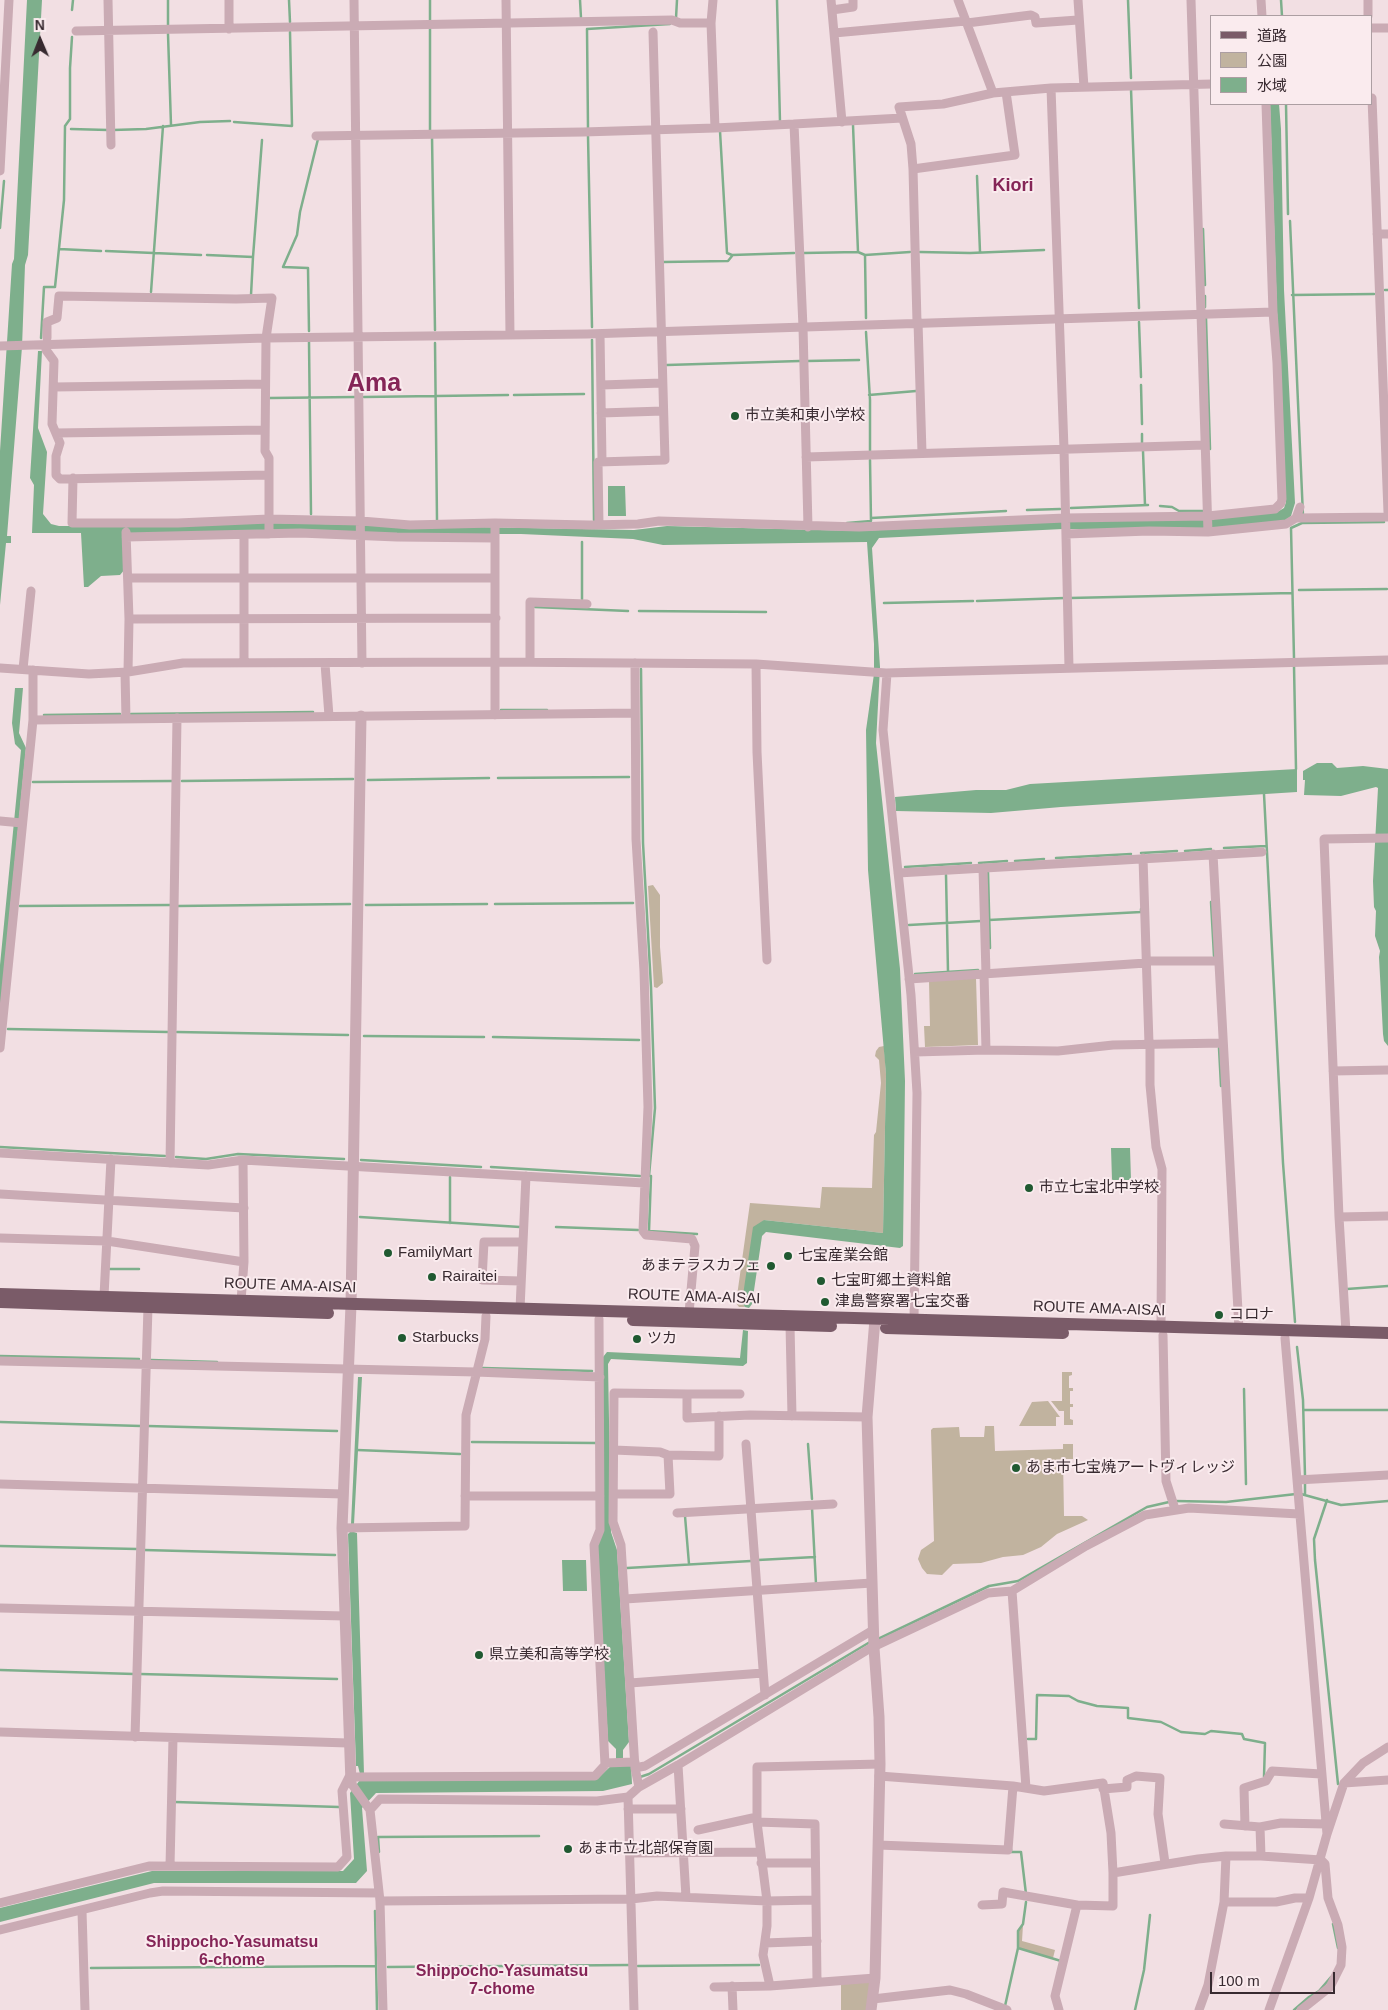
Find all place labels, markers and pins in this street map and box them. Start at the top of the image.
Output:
place label: 市立美和東小学校 [745,407,865,425]
marker: 市立美和東小学校 [729,410,741,422]
place label: 市立七宝北中学校 [1039,1179,1159,1197]
marker: 市立七宝北中学校 [1023,1182,1035,1194]
place label: FamilyMart [398,1244,472,1262]
marker: FamilyMart [382,1247,394,1259]
place label: 七宝産業会館 [798,1247,888,1265]
marker: 七宝産業会館 [782,1250,794,1262]
place label: あまテラスカフェ [641,1257,761,1275]
marker: あまテラスカフェ [765,1260,777,1272]
place label: Rairaitei [442,1268,497,1286]
marker: Rairaitei [426,1271,438,1283]
place label: 七宝町郷土資料館 [831,1272,951,1290]
marker: 七宝町郷土資料館 [815,1275,827,1287]
place label: 津島警察署七宝交番 [835,1293,970,1311]
marker: 津島警察署七宝交番 [819,1296,831,1308]
place label: コロナ [1229,1306,1274,1324]
marker: コロナ [1213,1309,1225,1321]
place label: Starbucks [412,1329,479,1347]
place label: ツカ [647,1330,677,1348]
marker: Starbucks [396,1332,408,1344]
marker: ツカ [631,1333,643,1345]
place label: あま市七宝焼アートヴィレッジ [1026,1459,1235,1477]
marker: あま市七宝焼アートヴィレッジ [1010,1462,1022,1474]
place label: 県立美和高等学校 [489,1646,609,1664]
marker: 県立美和高等学校 [473,1649,485,1661]
place label: あま市立北部保育園 [578,1840,713,1858]
marker: あま市立北部保育園 [562,1843,574,1855]

